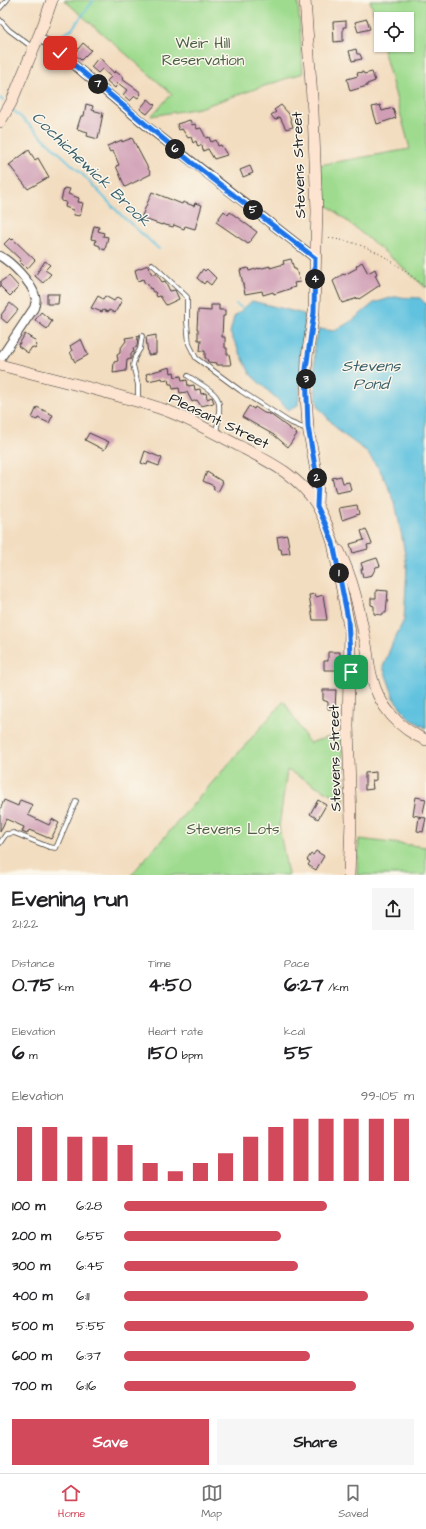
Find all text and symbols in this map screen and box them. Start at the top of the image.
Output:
map controls [374,12,414,52]
button: locate [374,12,414,52]
park label: Weir Hill Reservation [162,33,245,71]
pin [43,36,77,70]
icon: check [49,42,71,64]
pin: 7 [88,74,108,94]
text: 7 [95,76,101,91]
water label: Cochichewick Brook [27,106,156,232]
street label: Stevens Street [287,111,311,219]
pin: 6 [165,139,185,159]
text: 6 [172,141,178,156]
pin: 5 [243,200,263,220]
text: 5 [249,202,257,217]
pin: 4 [305,269,325,289]
text: 4 [311,271,319,286]
water label: Stevens Pond [342,355,401,395]
pin: 3 [296,369,316,389]
text: 3 [303,371,309,386]
street label: Pleasant Street [166,388,272,454]
pin: 2 [307,468,327,488]
text: 2 [314,470,320,485]
pin: 1 [329,563,349,583]
text: 1 [338,565,340,580]
pin [334,655,368,689]
icon: arrive [340,661,362,683]
street label: Stevens Street [324,704,346,812]
park label: Stevens Lots [186,819,280,840]
text: Evening run [12,884,128,915]
button: share [372,888,414,930]
text: 21:22 [12,915,38,933]
text: Distance [12,956,55,971]
text: Time [148,956,171,971]
text: Pace [284,956,310,971]
text: 0.75 [12,971,54,999]
text: 4:50 [148,971,192,999]
text: 6:27 [284,971,324,999]
text: km [54,980,74,995]
text: /km [324,980,348,995]
text: Elevation [12,1024,55,1039]
text: Heart rate [148,1024,203,1039]
text: kcal [284,1024,305,1039]
text: 6 [12,1039,25,1067]
text: 150 [148,1039,177,1067]
text: 55 [284,1039,312,1067]
text: m [25,1048,38,1063]
text: bpm [177,1048,203,1063]
text: Elevation [12,1087,63,1105]
text: 99–105 m [361,1087,414,1105]
text: 100 m [12,1197,45,1215]
text: 6:28 [76,1197,102,1215]
text: 200 m [12,1227,51,1245]
text: 6:55 [76,1227,105,1245]
text: 300 m [12,1257,50,1275]
text: 6:45 [76,1257,104,1275]
text: 400 m [12,1287,53,1305]
text: 6:11 [76,1287,90,1305]
text: 500 m [12,1317,53,1335]
text: 5:55 [76,1317,106,1335]
text: 600 m [12,1347,52,1365]
text: 6:37 [76,1347,101,1365]
text: 700 m [12,1377,52,1395]
text: 6:16 [76,1377,96,1395]
button: Save [12,1419,209,1465]
button: Share [217,1419,414,1465]
tab: Home [58,1482,85,1521]
tab: Map [201,1482,223,1521]
tab: Saved [338,1482,368,1521]

